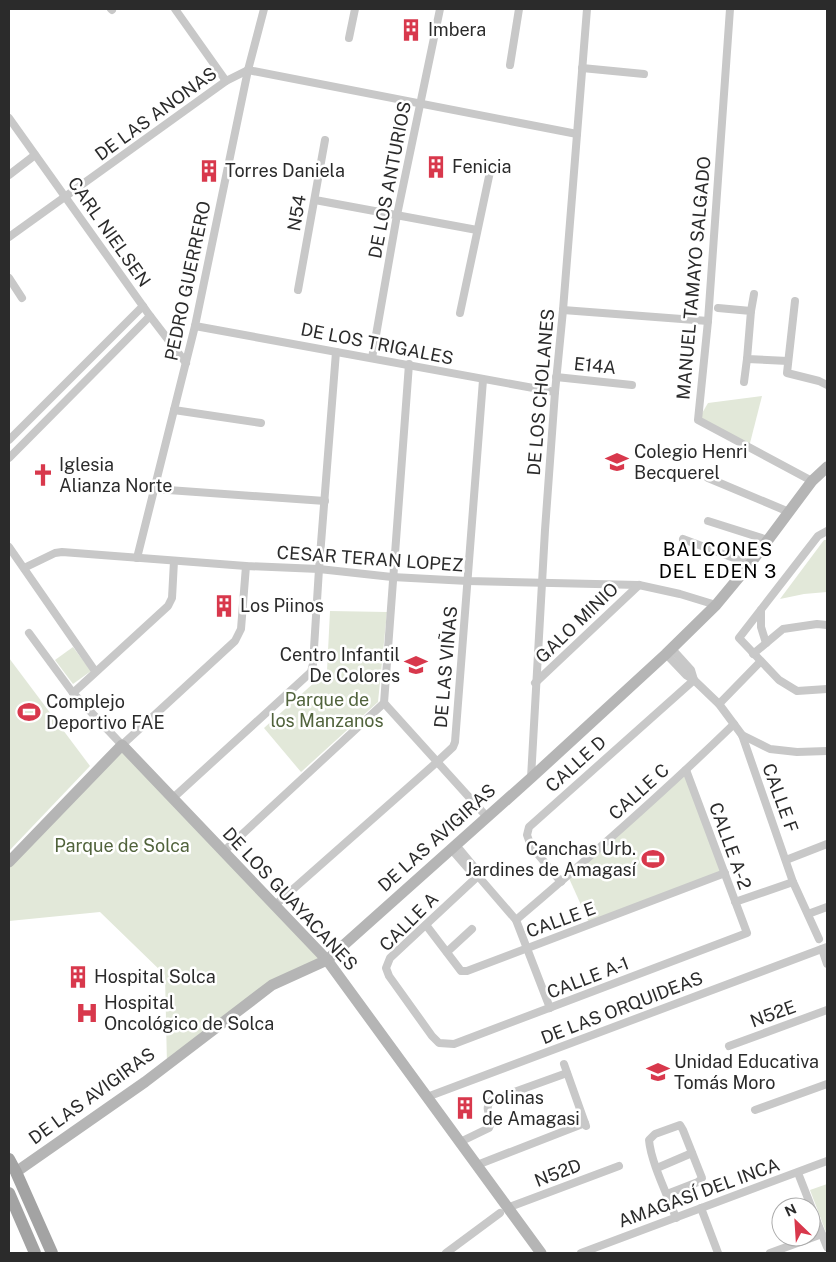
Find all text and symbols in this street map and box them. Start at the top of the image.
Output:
building icon: Imbera [398,17,424,43]
place label: Imbera [428,19,486,40]
street label: DE LAS ANONAS [91,62,221,165]
street label: DE LOS ANTURIOS [364,99,415,260]
building icon: Fenicia [423,154,449,180]
street label: MANUEL TAMAYO SALGADO [672,155,715,401]
place label: Fenicia [452,156,512,177]
building icon: Torres Daniela [196,158,222,184]
place label: Torres Daniela [225,160,345,181]
street label: CARL NIELSEN [64,173,155,291]
street label: N54 [283,193,310,233]
street label: PEDRO GUERRERO [160,199,215,363]
street label: DE LOS CHOLANES [523,308,558,476]
street label: DE LOS TRIGALES [299,318,455,369]
street label: E14A [573,353,618,378]
place label: Colegio Henri Becquerel [634,441,748,483]
school or university icon: Colegio Henri Becquerel [604,449,630,475]
place label: Iglesia Alianza Norte [59,454,172,496]
church icon: Iglesia Alianza Norte [30,462,56,488]
district label: BALCONES DEL EDEN 3 [659,538,777,582]
street label: CESAR TERAN LOPEZ [276,542,464,575]
street label: GALO MINIO [531,578,622,667]
building icon: Los Piinos [211,593,237,619]
place label: Los Piinos [240,595,324,616]
street label: DE LAS VIÑAS [429,605,461,729]
place label: Centro Infantil De Colores [280,644,400,686]
school or university icon: Centro Infantil De Colores [403,652,429,678]
park label: Parque de los Manzanos [270,689,384,731]
place label: Complejo Deportivo FAE [46,691,165,733]
sports icon: Complejo Deportivo FAE [16,699,42,725]
street label: CALLE D [541,731,610,796]
street label: CALLE C [604,759,673,824]
street label: CALLE F [758,760,803,835]
street label: DE LAS AVIGIRAS [374,779,500,896]
street label: CALLE A-2 [705,799,756,892]
street label: DE LOS GUAYACANES [219,823,362,974]
park label: Parque de Solca [54,835,190,856]
place label: Canchas Urb. Jardines de Amagasí [465,838,637,880]
sports icon: Canchas Urb. Jardines de Amagasí [640,846,666,872]
street label: CALLE A [375,888,442,955]
street label: CALLE E [523,897,598,942]
street label: CALLE A-1 [544,952,632,1003]
building icon: Hospital Solca [65,964,91,990]
place label: Hospital Solca [94,966,216,987]
street label: DE LAS ORQUIDEAS [538,967,706,1048]
place label: Hospital Oncológico de Solca [104,992,274,1034]
street label: N52E [747,996,799,1031]
hospital icon: Hospital Oncológico de Solca [74,1000,100,1026]
street label: DE LAS AVIGIRAS [25,1043,159,1148]
place label: Unidad Educativa Tomás Moro [674,1051,819,1093]
school or university icon: Unidad Educativa Tomás Moro [645,1059,671,1085]
place label: Colinas de Amagasi [482,1087,580,1129]
building icon: Colinas de Amagasi [452,1095,478,1121]
street label: AMAGASÍ DEL INCA [615,1153,783,1232]
street label: N52D [532,1154,584,1191]
north arrow [771,1197,821,1247]
text: N [782,1201,799,1220]

